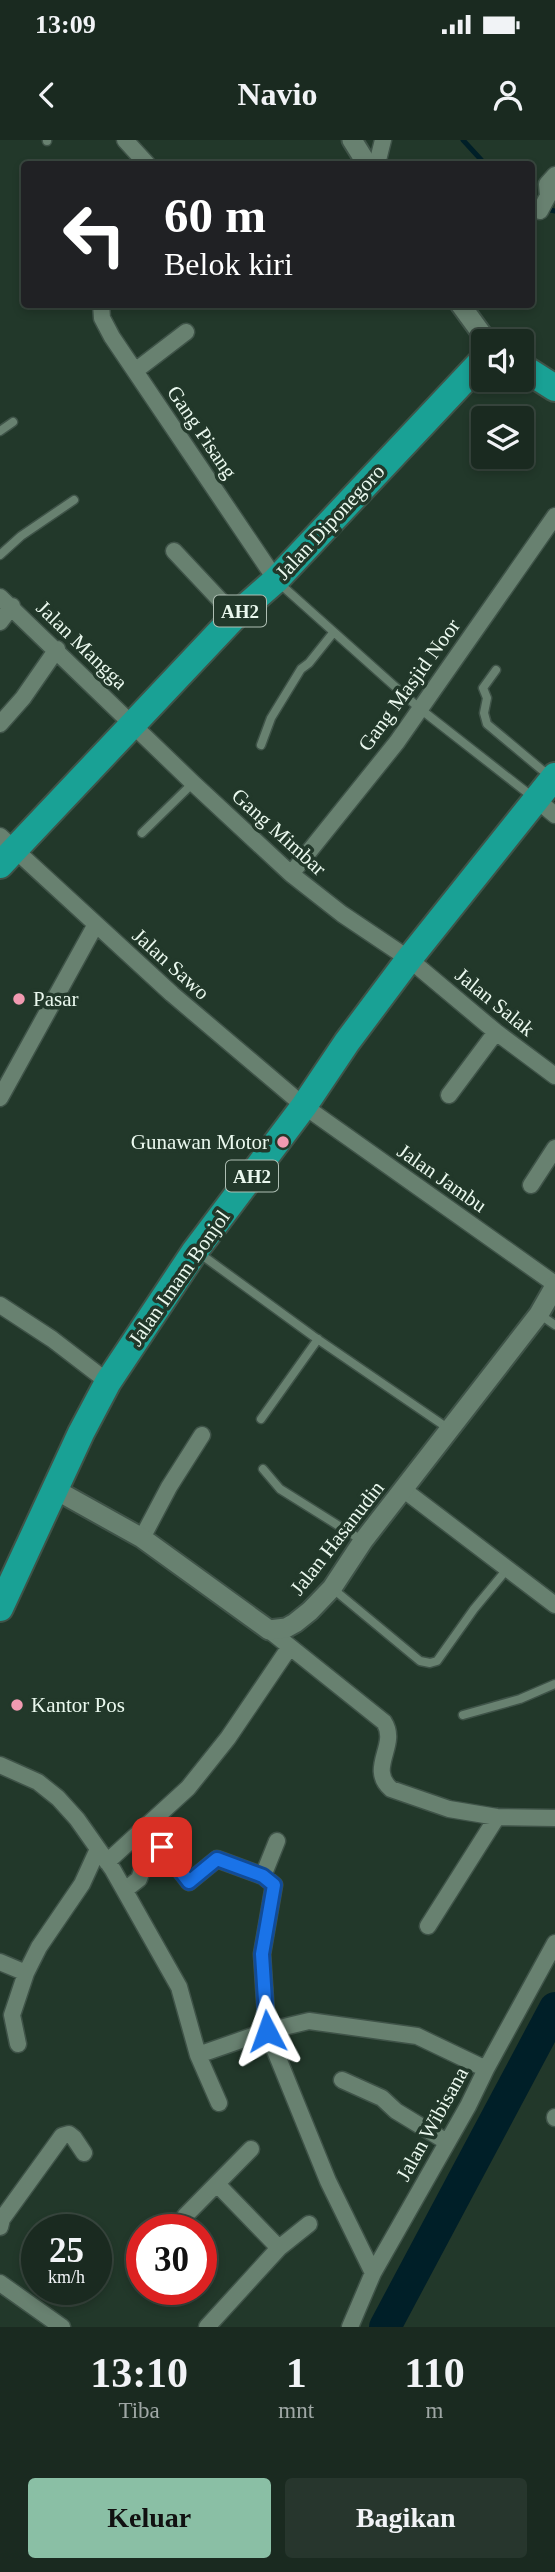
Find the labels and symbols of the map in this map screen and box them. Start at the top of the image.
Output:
street label: Gang Pisang [162,381,242,483]
street label: Jalan Diponegoro [271,459,389,585]
street label: Jalan Mangga [32,596,133,695]
road number: AH2 [214,596,266,626]
street label: Gang Masjid Noor [353,614,465,756]
street label: Gang Mimbar [227,783,331,881]
street label: Jalan Sawo [128,923,214,1005]
street label: Jalan Salak [451,963,540,1042]
place label: Pasar [33,987,79,1011]
marker: Pasar [11,991,27,1007]
place label: Gunawan Motor [131,1130,269,1154]
marker: Gunawan Motor [275,1134,291,1150]
street label: Jalan Jambu [393,1139,492,1218]
road number: AH2 [226,1160,278,1192]
street label: Jalan Imam Bonjol [123,1206,235,1350]
street label: Jalan Hasanudin [285,1476,389,1600]
place label: Kantor Pos [31,1693,125,1717]
marker: Kantor Pos [9,1697,25,1713]
pin [132,1817,192,1877]
position arrow [230,1994,304,2068]
street label: Jalan Wibisana [391,2062,473,2185]
speed limit sign: 30 [126,2214,217,2305]

